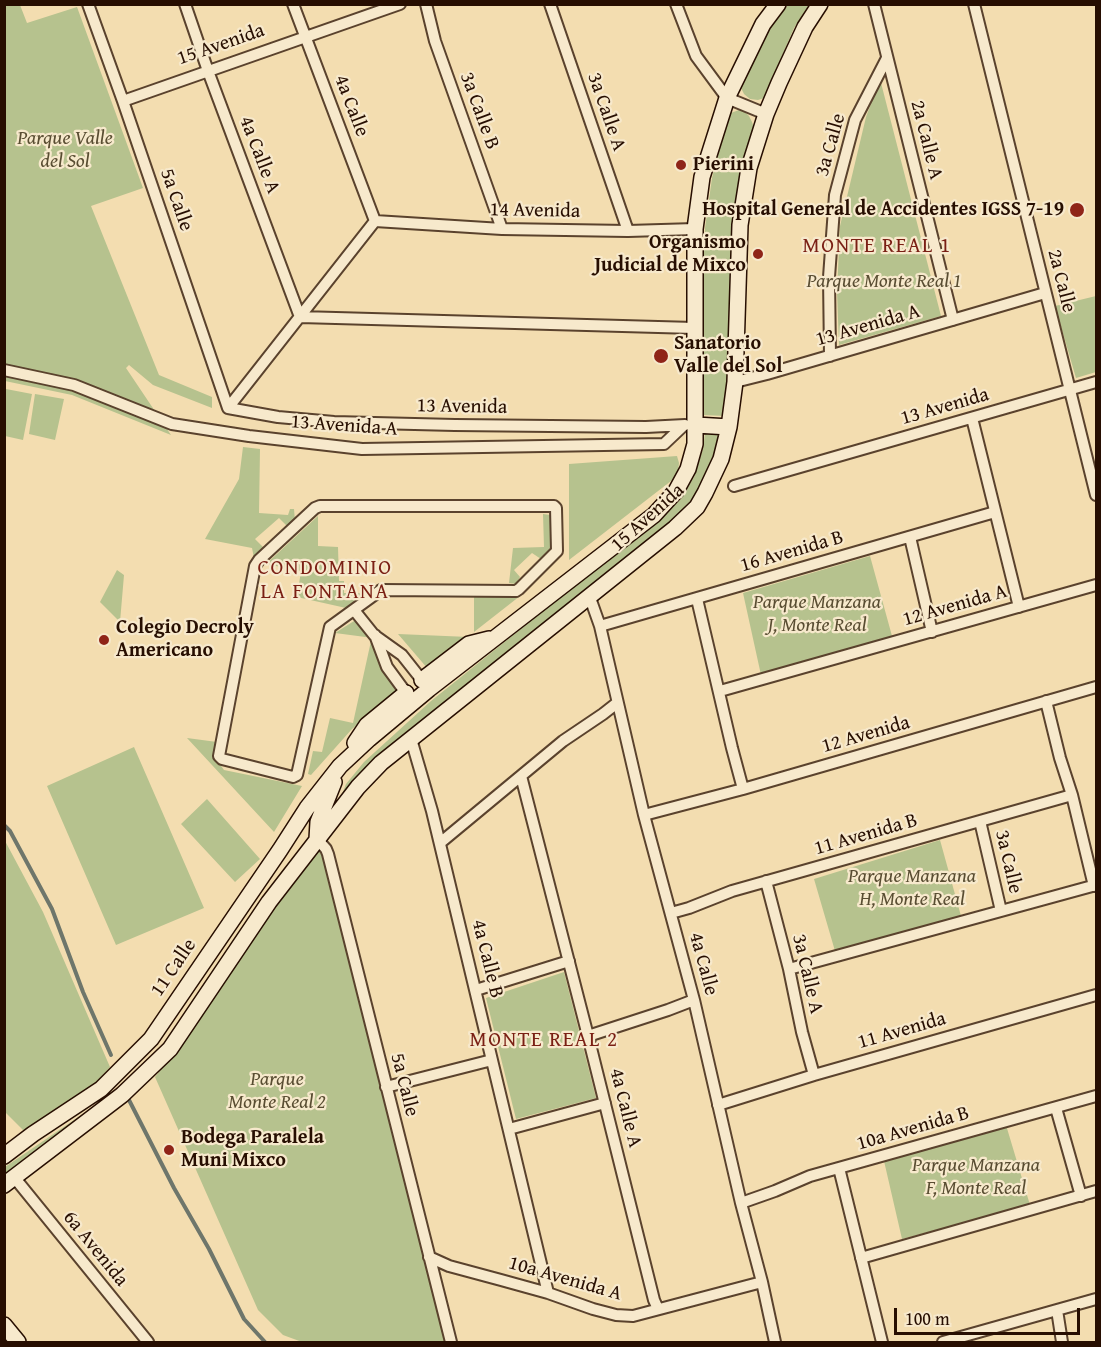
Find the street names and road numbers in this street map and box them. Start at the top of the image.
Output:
street label: 15 Avenida [174,19,268,71]
street label: 3a Calle B [454,69,504,153]
street label: 3a Calle A [581,70,631,154]
street label: 4a Calle [328,72,374,140]
street label: 2a Calle A [905,98,947,182]
street label: 3a Calle [811,111,851,179]
street label: 4a Calle A [233,113,285,197]
street label: 5a Calle [154,166,198,234]
street label: 14 Avenida [489,198,581,224]
street label: 2a Calle [1042,247,1080,315]
street label: 13 Avenida A [813,300,923,352]
street label: 13 Avenida [898,383,992,431]
street label: 13 Avenida [416,394,508,420]
street label: 13 Avenida A [290,410,398,442]
street label: 15 Avenida [606,479,690,557]
street label: 16 Avenida B [738,526,846,578]
street label: 12 Avenida A [900,580,1010,632]
street label: 12 Avenida [819,711,913,759]
street label: 11 Avenida B [812,809,920,861]
street label: 3a Calle [989,828,1027,896]
street label: 4a Calle B [466,917,508,1001]
street label: 4a Calle [683,930,723,998]
street label: 3a Calle A [786,932,828,1016]
street label: 11 Calle [146,935,202,1001]
street label: 11 Avenida [855,1007,949,1055]
street label: 5a Calle [385,1051,423,1119]
street label: 4a Calle A [604,1066,646,1150]
street label: 10a Avenida B [854,1101,972,1157]
street label: 6a Avenida [57,1206,133,1292]
street label: 10a Avenida A [506,1251,624,1307]

